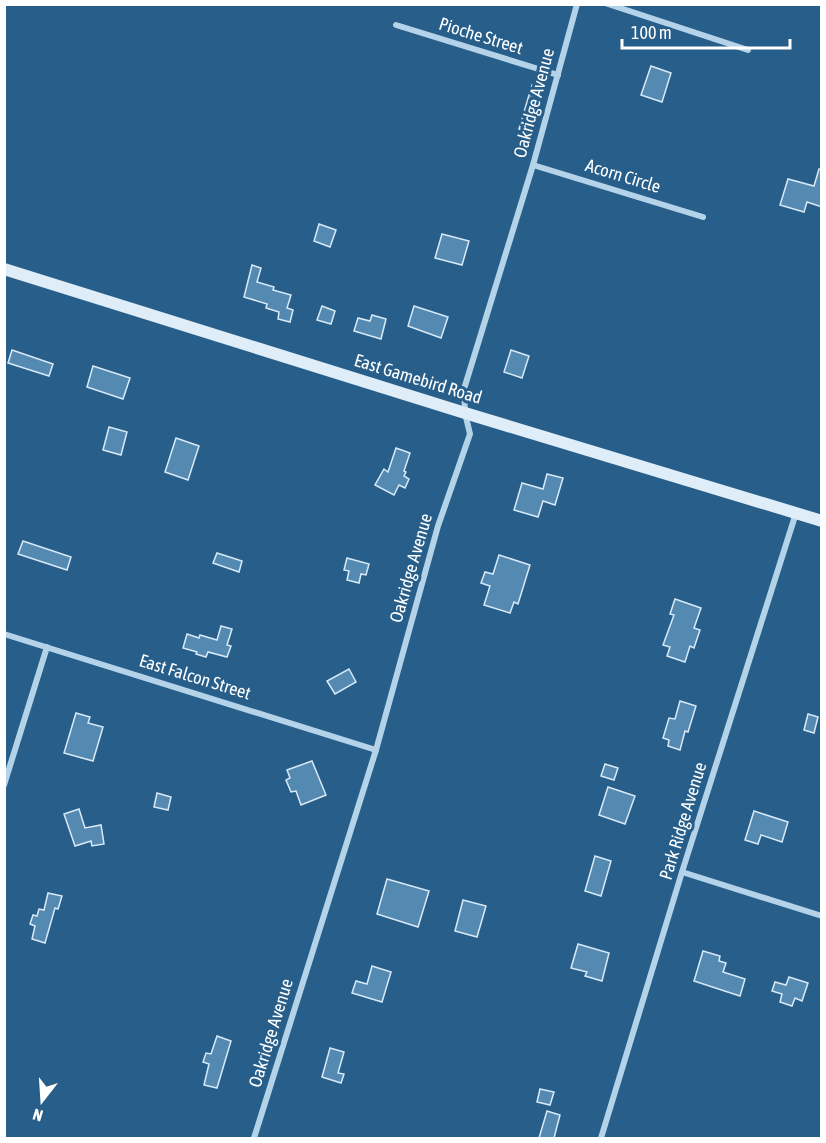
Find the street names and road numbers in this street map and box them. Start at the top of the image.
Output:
street label: Pioche Street [437,13,526,58]
street label: Oakridge Avenue [509,46,558,160]
street label: Acorn Circle [583,154,663,197]
street label: East Gamebird Road [352,349,485,408]
street label: Oakridge Avenue [385,511,436,625]
street label: East Falcon Street [137,650,254,703]
street label: Park Ridge Avenue [655,759,710,882]
street label: Oakridge Avenue [244,976,297,1090]

